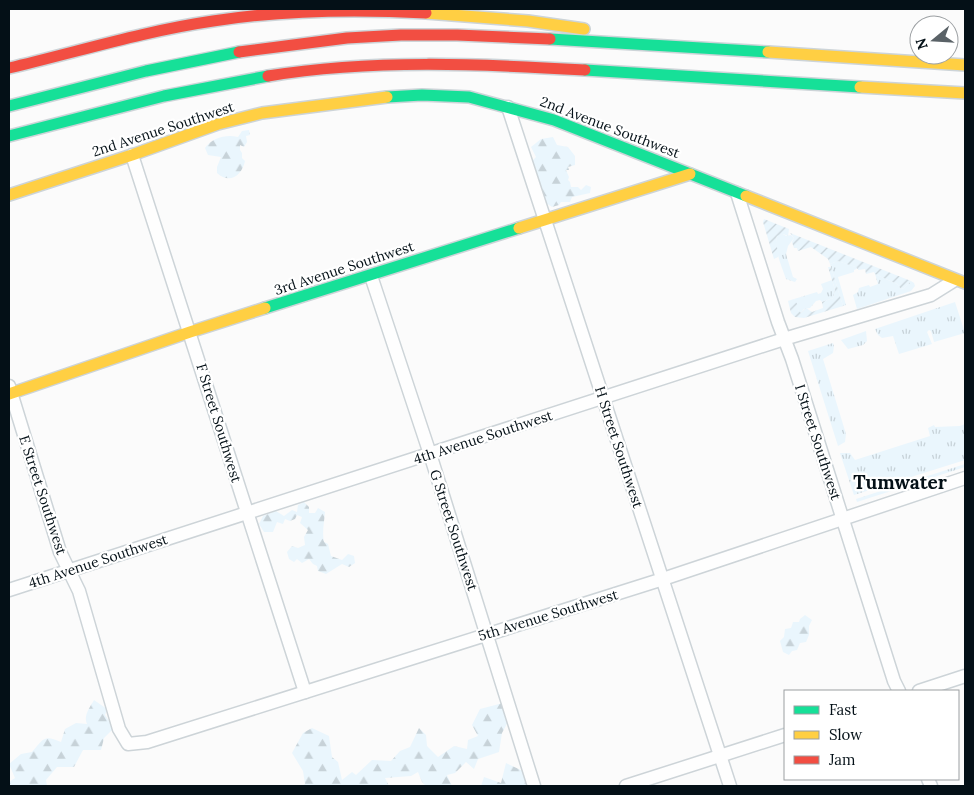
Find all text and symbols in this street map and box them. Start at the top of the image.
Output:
north arrow [909,15,959,65]
text: N [911,36,932,52]
street label: 2nd Avenue Southwest [538,92,683,162]
street label: 2nd Avenue Southwest [90,97,237,160]
street label: 3rd Avenue Southwest [272,237,417,299]
street label: F Street Southwest [192,361,246,485]
street label: I Street Southwest [791,382,845,503]
street label: H Street Southwest [591,384,647,511]
street label: 4th Avenue Southwest [411,406,555,468]
street label: E Street Southwest [15,433,71,558]
street label: G Street Southwest [426,467,482,593]
district label: Tumwater [853,470,947,494]
street label: 4th Avenue Southwest [26,530,170,592]
street label: 5th Avenue Southwest [476,585,621,645]
legend [784,690,959,780]
text: Fast [829,700,857,719]
text: Slow [829,725,862,744]
text: Jam [828,750,856,769]

